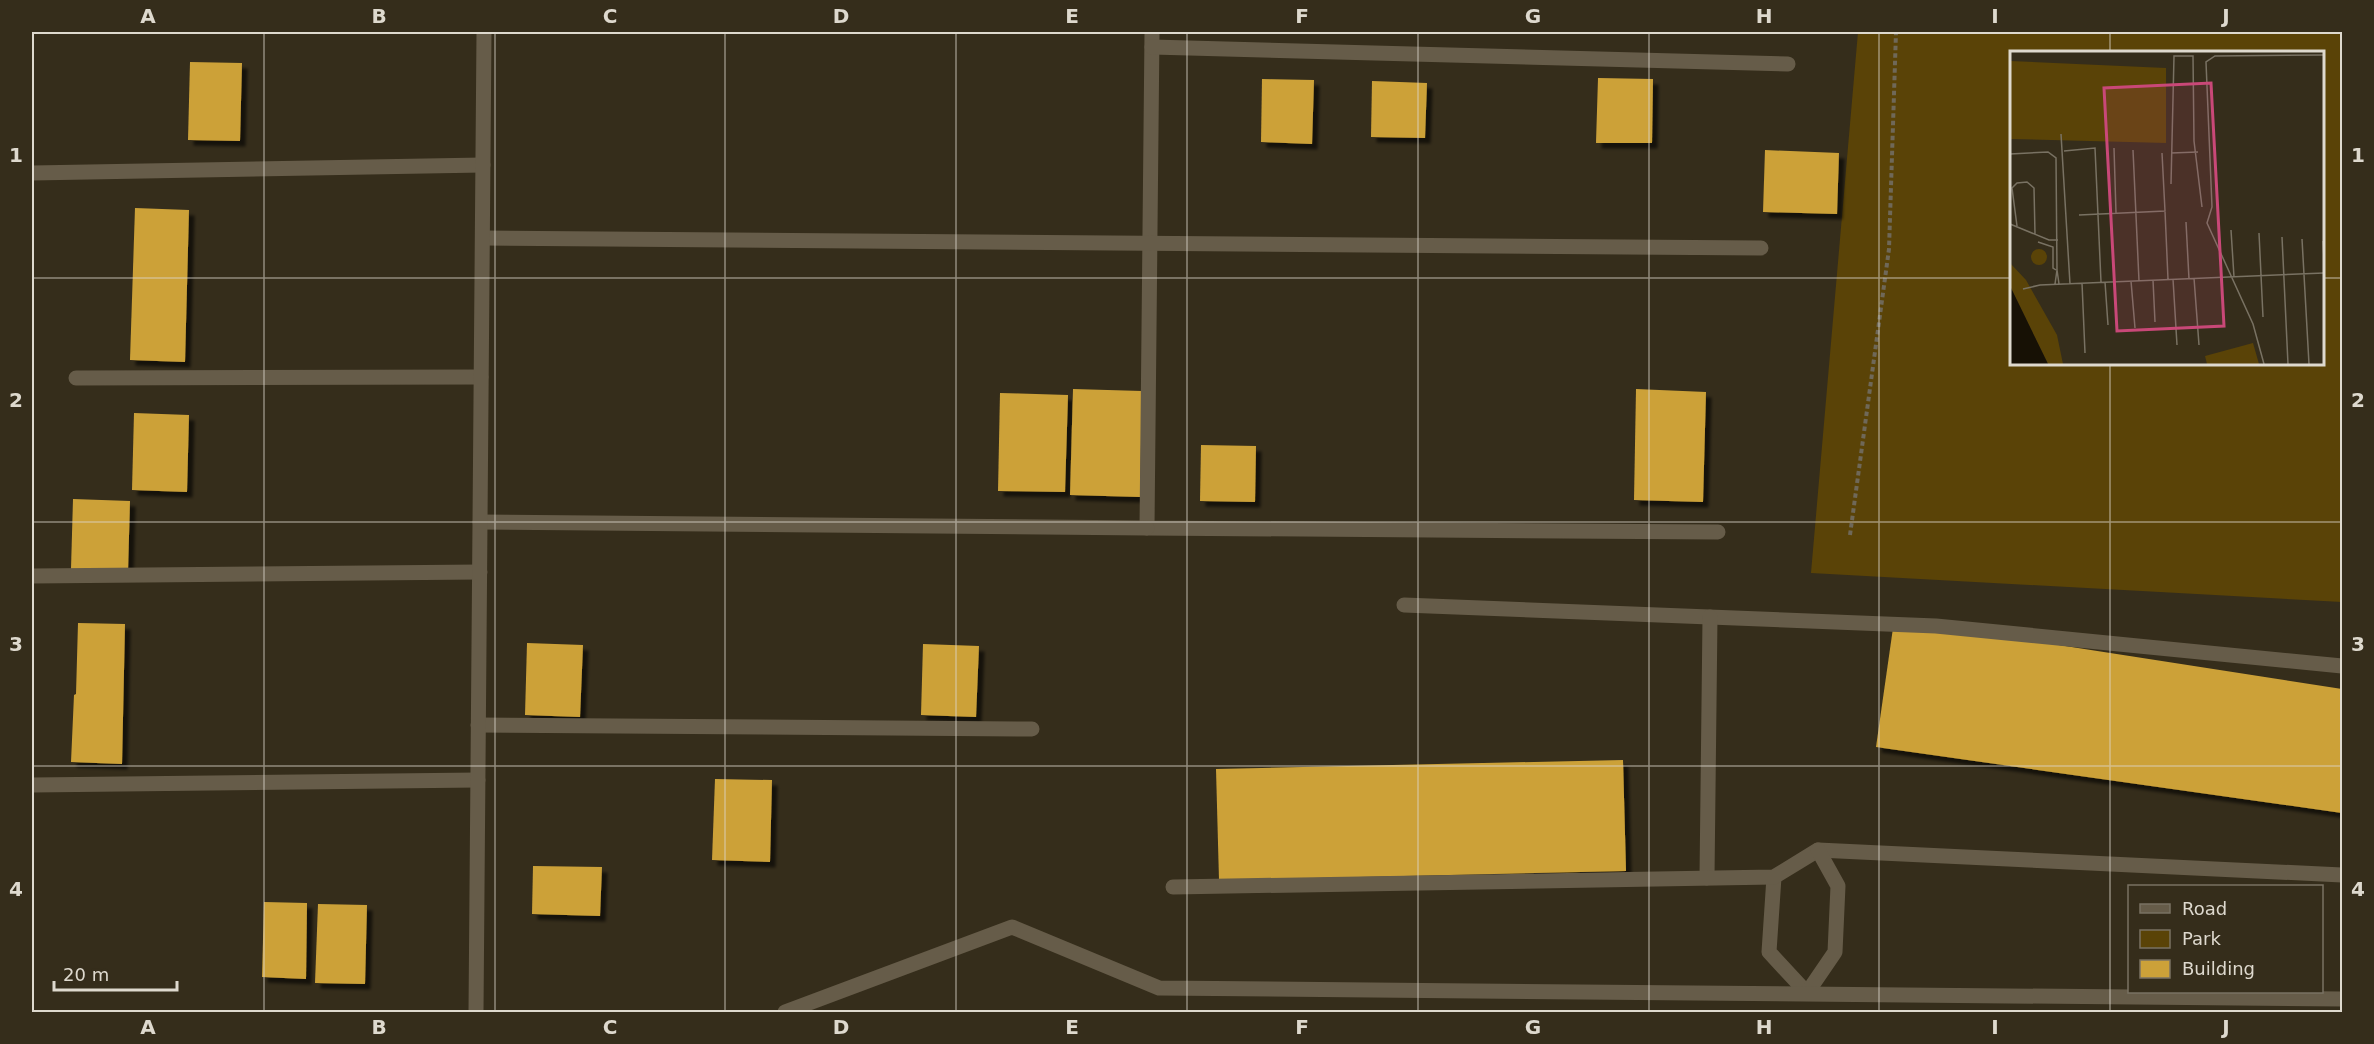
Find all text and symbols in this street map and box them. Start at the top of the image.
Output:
text: A [140,4,156,28]
text: B [371,4,387,28]
text: C [603,4,617,28]
text: D [833,4,849,28]
text: E [1065,4,1079,28]
text: F [1295,4,1309,28]
text: G [1525,4,1541,28]
text: H [1756,4,1772,28]
text: I [1991,4,1999,28]
text: J [2220,4,2230,28]
inset map [2010,51,2323,364]
text: 1 [9,143,23,167]
text: 1 [2351,143,2365,167]
text: 2 [9,388,23,412]
text: 2 [2351,388,2365,412]
text: 3 [9,632,23,656]
text: 3 [2351,632,2365,656]
text: 4 [9,877,23,901]
text: 4 [2351,877,2365,901]
legend [2128,885,2323,993]
text: Road [2182,898,2227,919]
text: Park [2182,928,2221,949]
scale bar [54,954,177,992]
text: Building [2182,958,2255,979]
text: 20 m [63,964,109,985]
text: A [140,1015,156,1039]
text: B [371,1015,387,1039]
text: C [603,1015,617,1039]
text: D [833,1015,849,1039]
text: E [1065,1015,1079,1039]
text: F [1295,1015,1309,1039]
text: G [1525,1015,1541,1039]
text: H [1756,1015,1772,1039]
text: I [1991,1015,1999,1039]
text: J [2220,1015,2230,1039]

